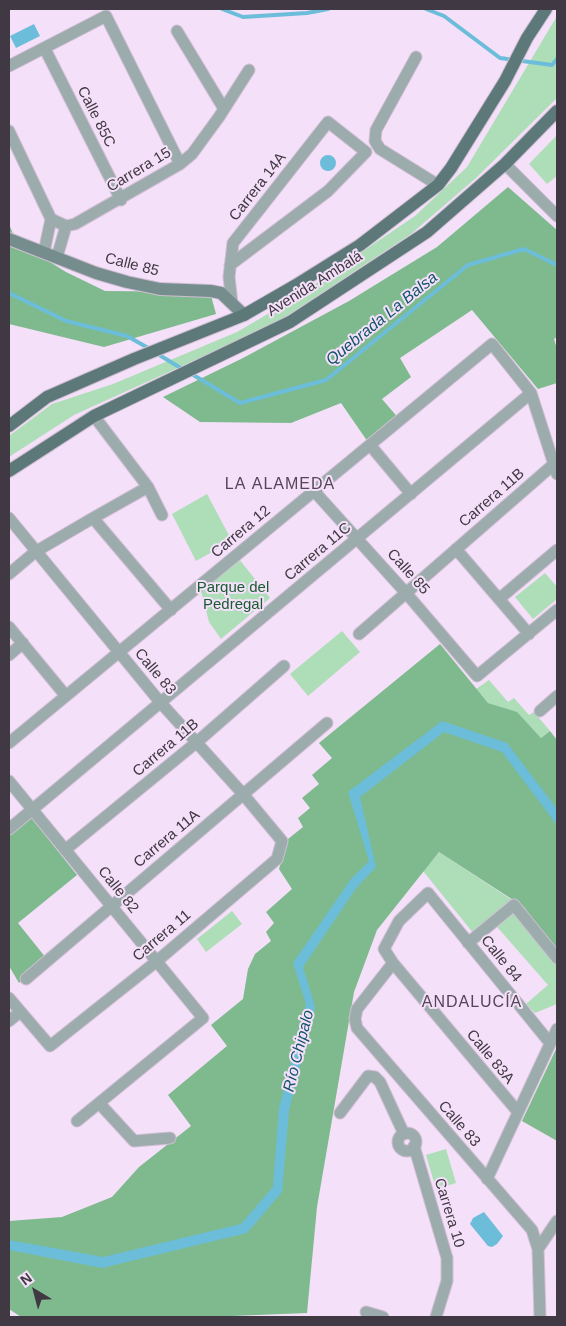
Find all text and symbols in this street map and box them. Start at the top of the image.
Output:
street label: Calle 85C [73,84,119,150]
street label: Carrera 15 [104,144,174,196]
street label: Carrera 14A [226,149,290,225]
street label: Avenida Ambalá [264,247,366,321]
street label: Calle 85 [103,250,161,280]
water label: Quebrada La Balsa [322,268,442,370]
street label: Carrera 11B [456,465,528,531]
district label: LA ALAMEDA [224,475,336,495]
street label: Carrera 12 [208,502,274,562]
street label: Carrera 11C [281,519,355,585]
street label: Calle 85 [383,546,433,598]
park label: Parque del Pedregal [197,579,269,614]
street label: Calle 83 [130,645,180,699]
street label: Carrera 11B [129,715,203,781]
street label: Carrera 11A [130,806,204,872]
street label: Calle 82 [94,863,142,917]
street label: Carrera 11 [129,906,195,966]
street label: Calle 84 [477,932,525,986]
district label: ANDALUCÍA [421,993,523,1013]
water label: Río Chipalo [280,1008,318,1094]
street label: Calle 83A [462,1026,518,1088]
street label: Calle 83 [434,1097,484,1151]
street label: Carrera 10 [430,1176,468,1250]
north arrow [10,1266,60,1316]
text: N [17,1270,35,1288]

